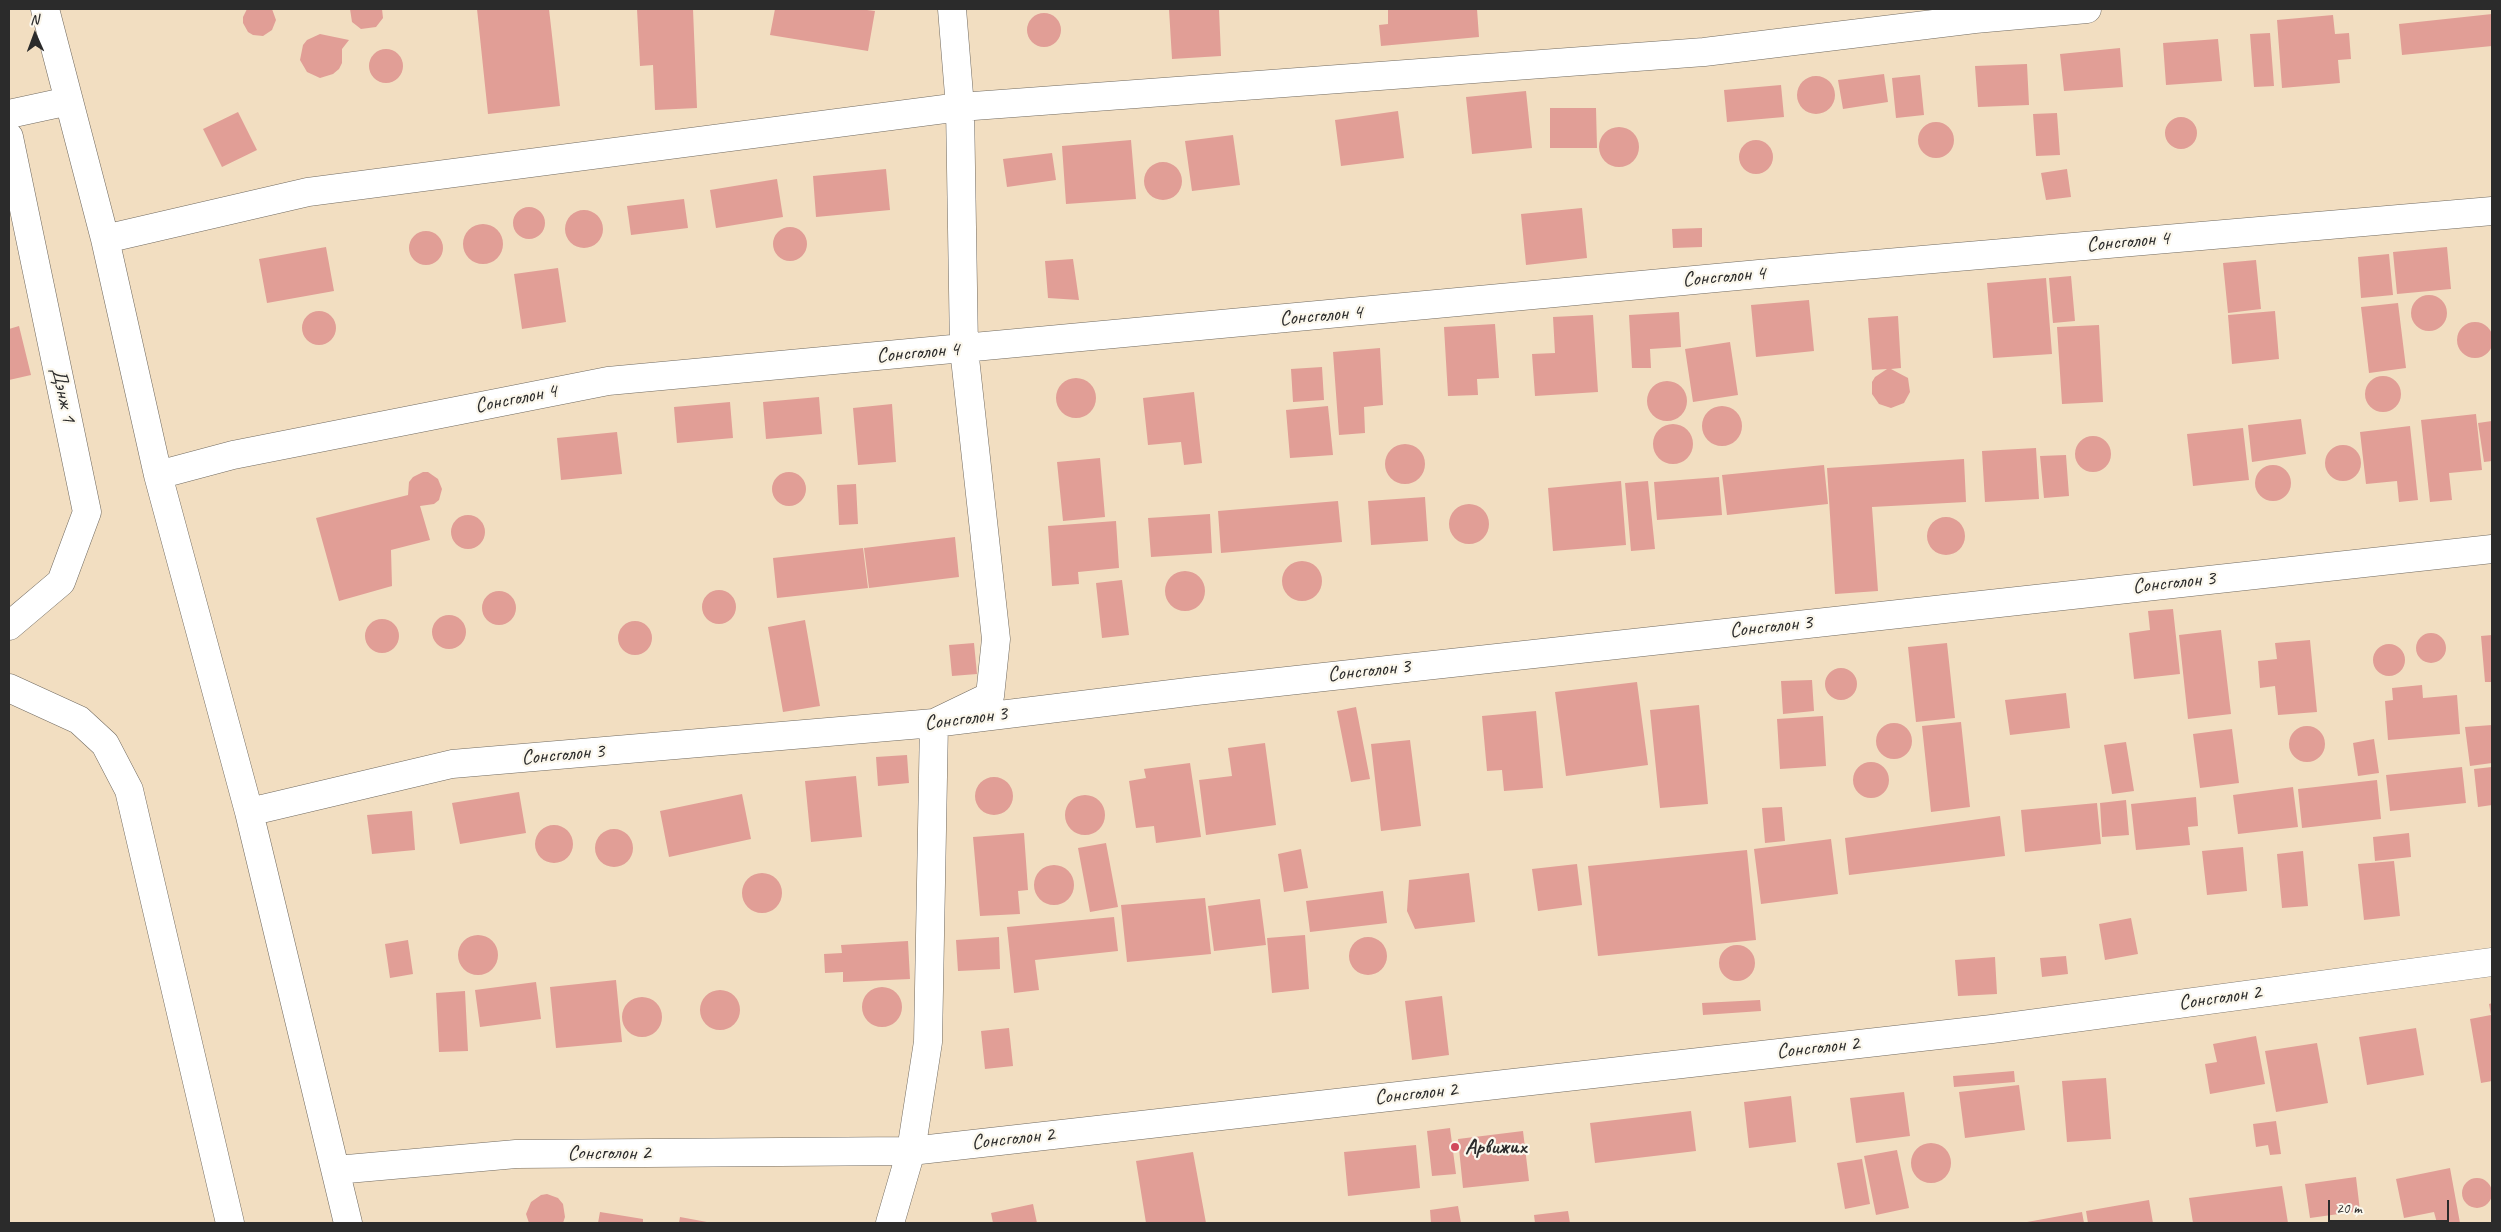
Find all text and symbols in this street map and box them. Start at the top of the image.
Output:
north arrow [10,10,60,60]
text: N [30,11,39,28]
street label: Сонсголон 4 [2085,226,2171,258]
street label: Сонсголон 4 [1681,261,1767,293]
street label: Сонсголон 4 [1278,300,1364,332]
street label: Сонсголон 4 [875,337,961,369]
street label: Дэнж 1 [45,365,81,425]
street label: Сонсголон 4 [473,379,559,419]
street label: Сонсголон 3 [2131,566,2217,600]
street label: Сонсголон 3 [1728,610,1814,644]
street label: Сонсголон 3 [1326,654,1412,688]
street label: Сонсголон 3 [923,701,1009,737]
street label: Сонсголон 3 [520,739,606,771]
street label: Сонсголон 2 [2177,980,2263,1016]
street label: Сонсголон 2 [1775,1031,1861,1065]
street label: Сонсголон 2 [1373,1077,1459,1111]
street label: Сонсголон 2 [970,1122,1056,1156]
place label: Арвижих [1465,1134,1526,1160]
street label: Сонсголон 2 [567,1140,651,1166]
marker: Арвижих [1449,1141,1461,1153]
scale bar [2331,1190,2452,1222]
text: 20 m [2336,1199,2362,1218]

